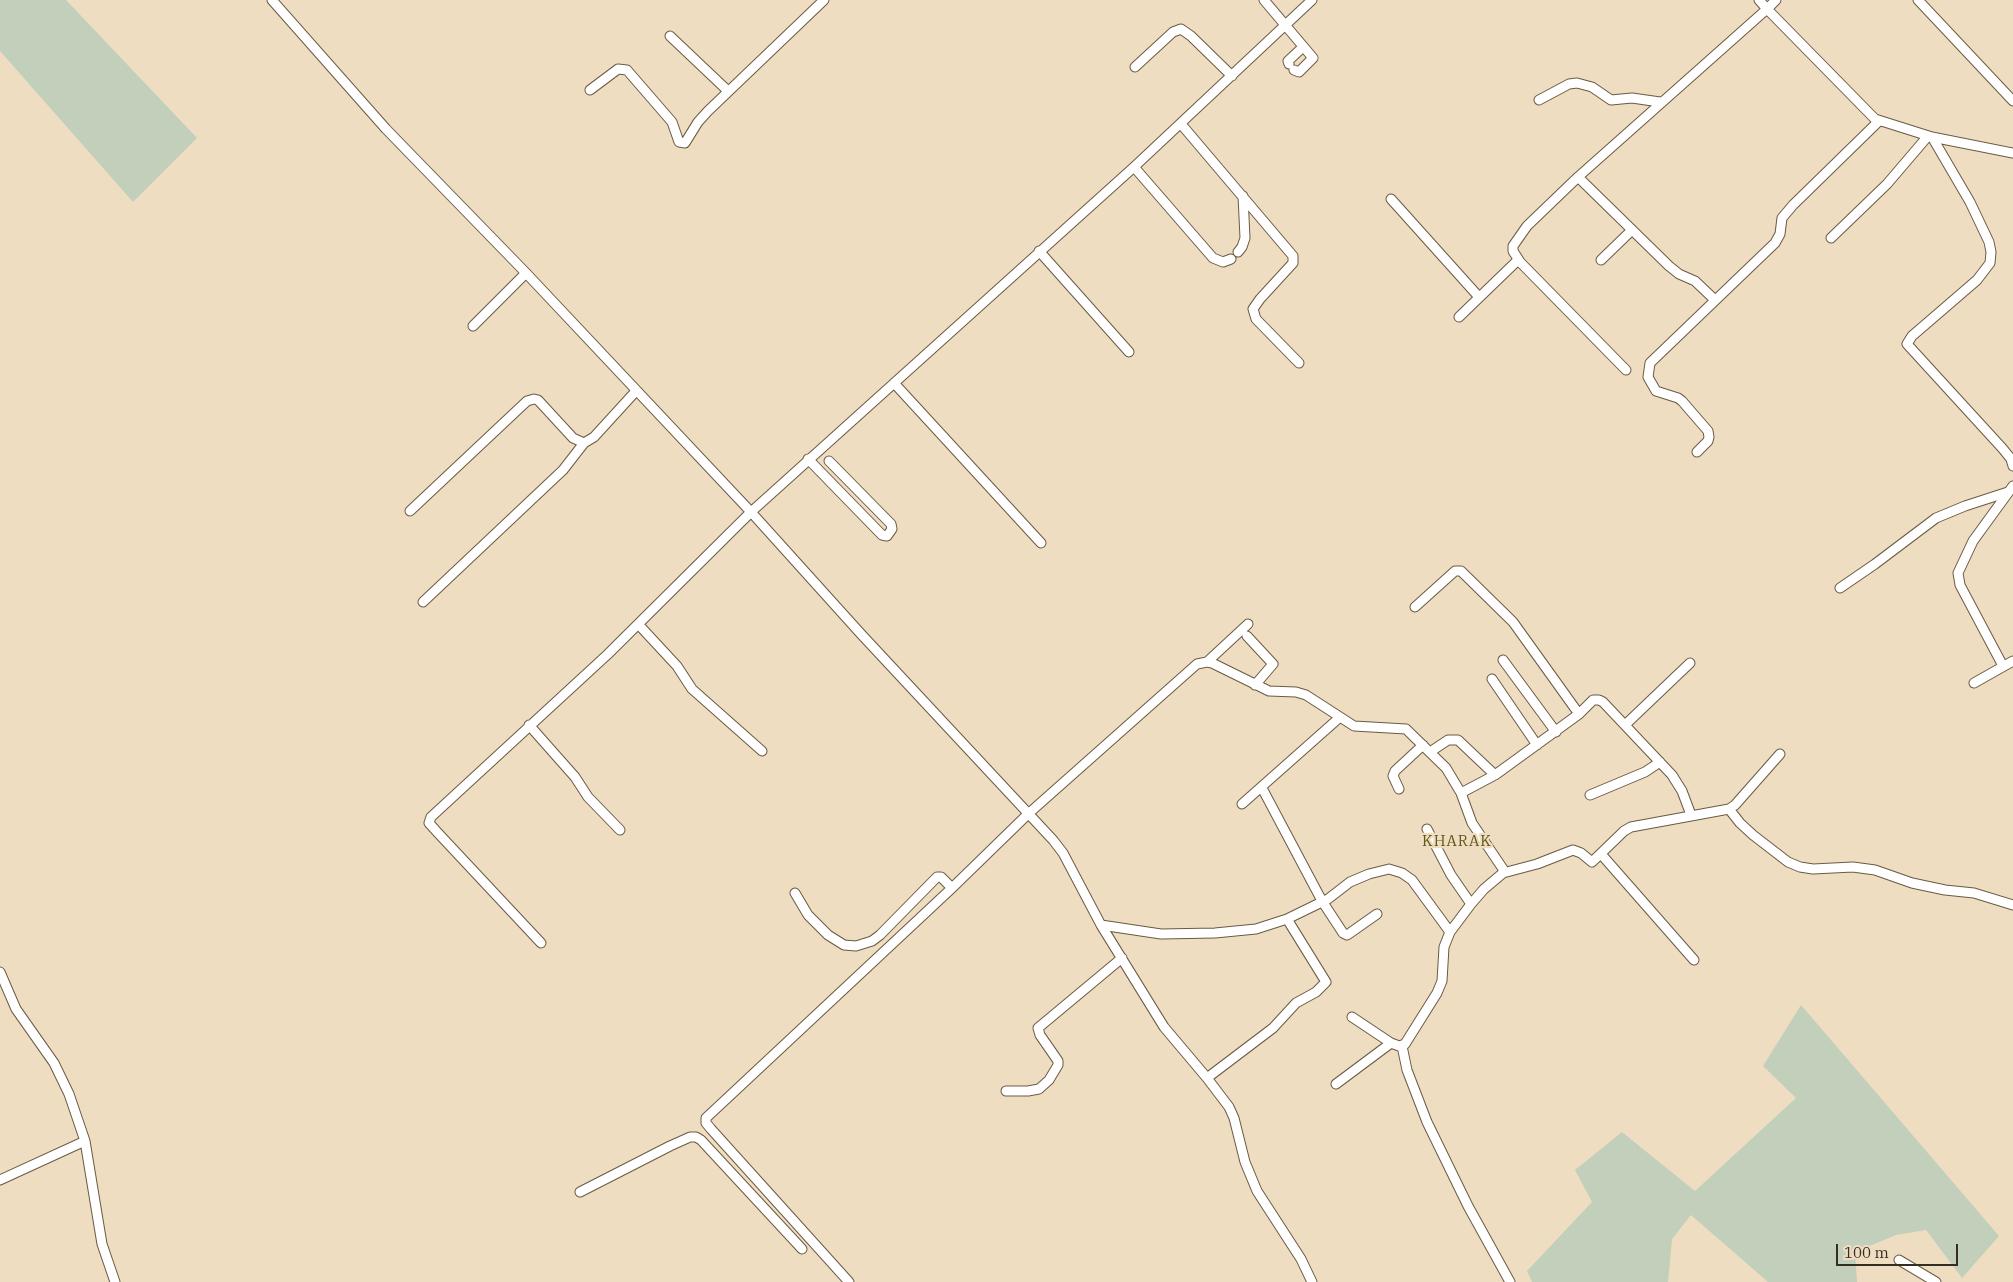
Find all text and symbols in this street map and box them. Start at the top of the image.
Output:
district label: KHARAK [1421,833,1493,851]
scale bar [1838,1234,1960,1266]
text: 100 m [1844,1243,1889,1262]

